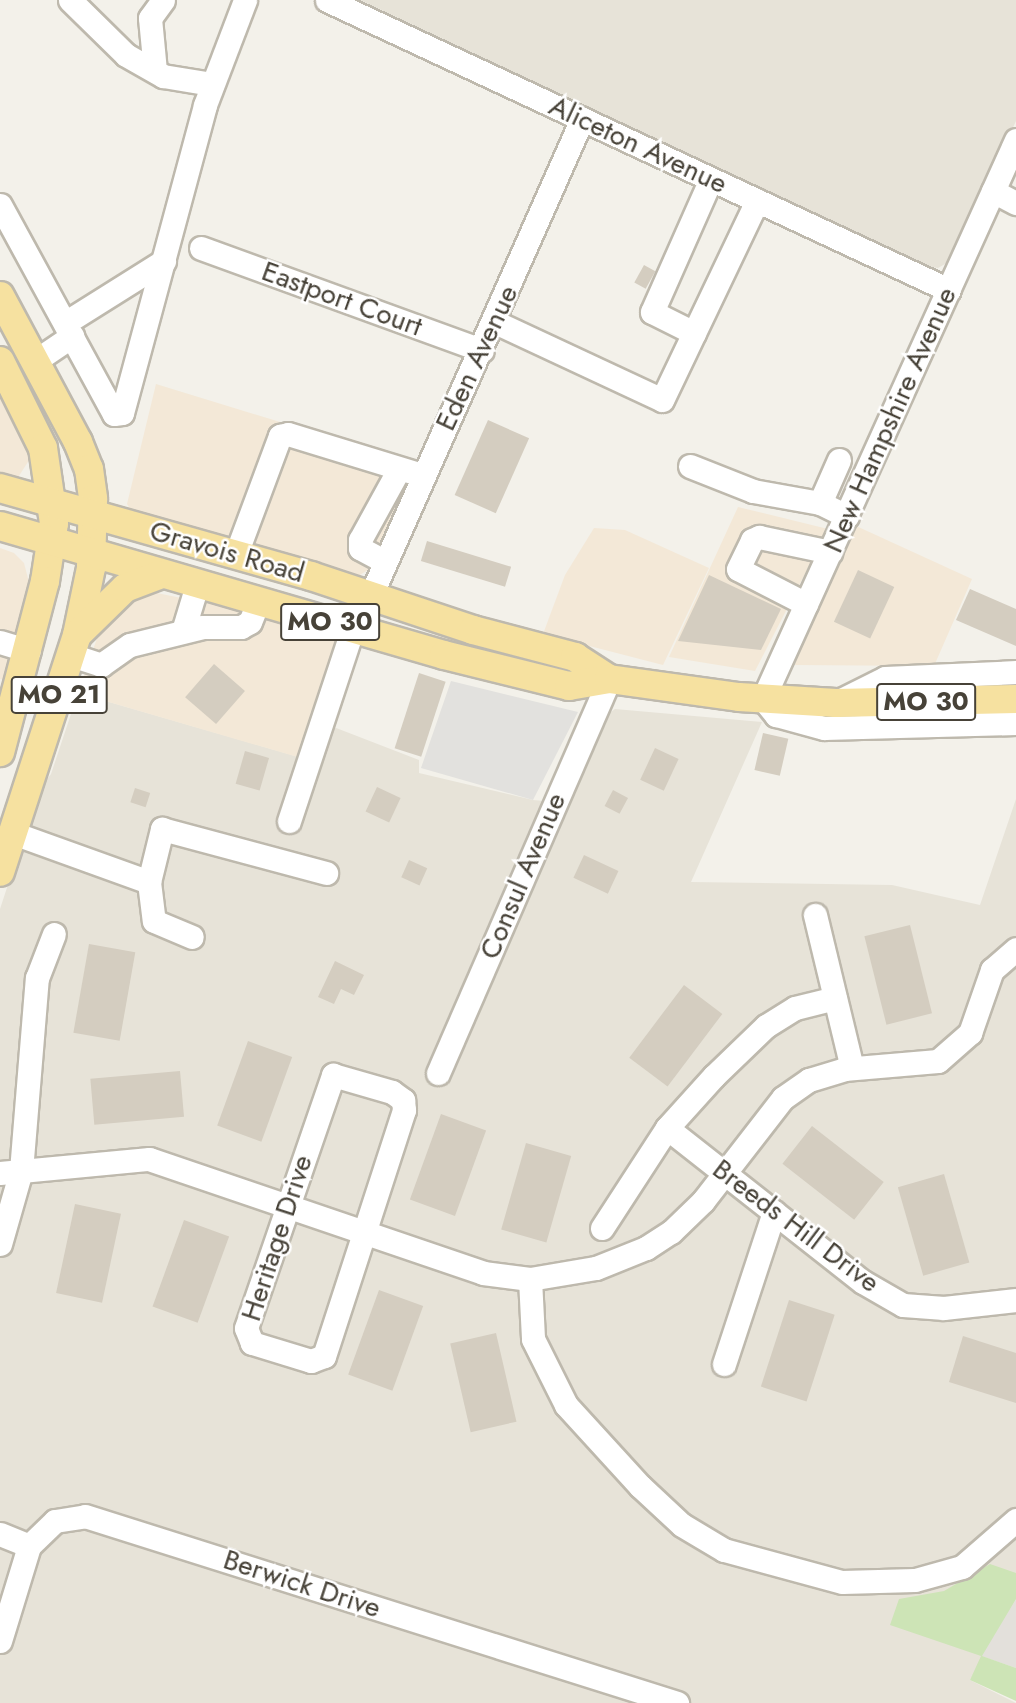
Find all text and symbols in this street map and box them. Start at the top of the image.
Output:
street label: Aliceton Avenue [544,89,732,201]
street label: Eastport Court [257,254,427,344]
street label: Eden Avenue [429,280,525,436]
street label: New Hampshire Avenue [816,282,964,558]
street label: Gravois Road [146,514,308,590]
road number: MO 30 [279,600,381,644]
road number: MO 21 [10,673,108,718]
road number: MO 30 [875,680,977,724]
street label: Consul Avenue [473,788,573,964]
street label: Heritage Drive [234,1151,320,1325]
street label: Breeds Hill Drive [706,1152,886,1300]
street label: Berwick Drive [219,1543,385,1625]

